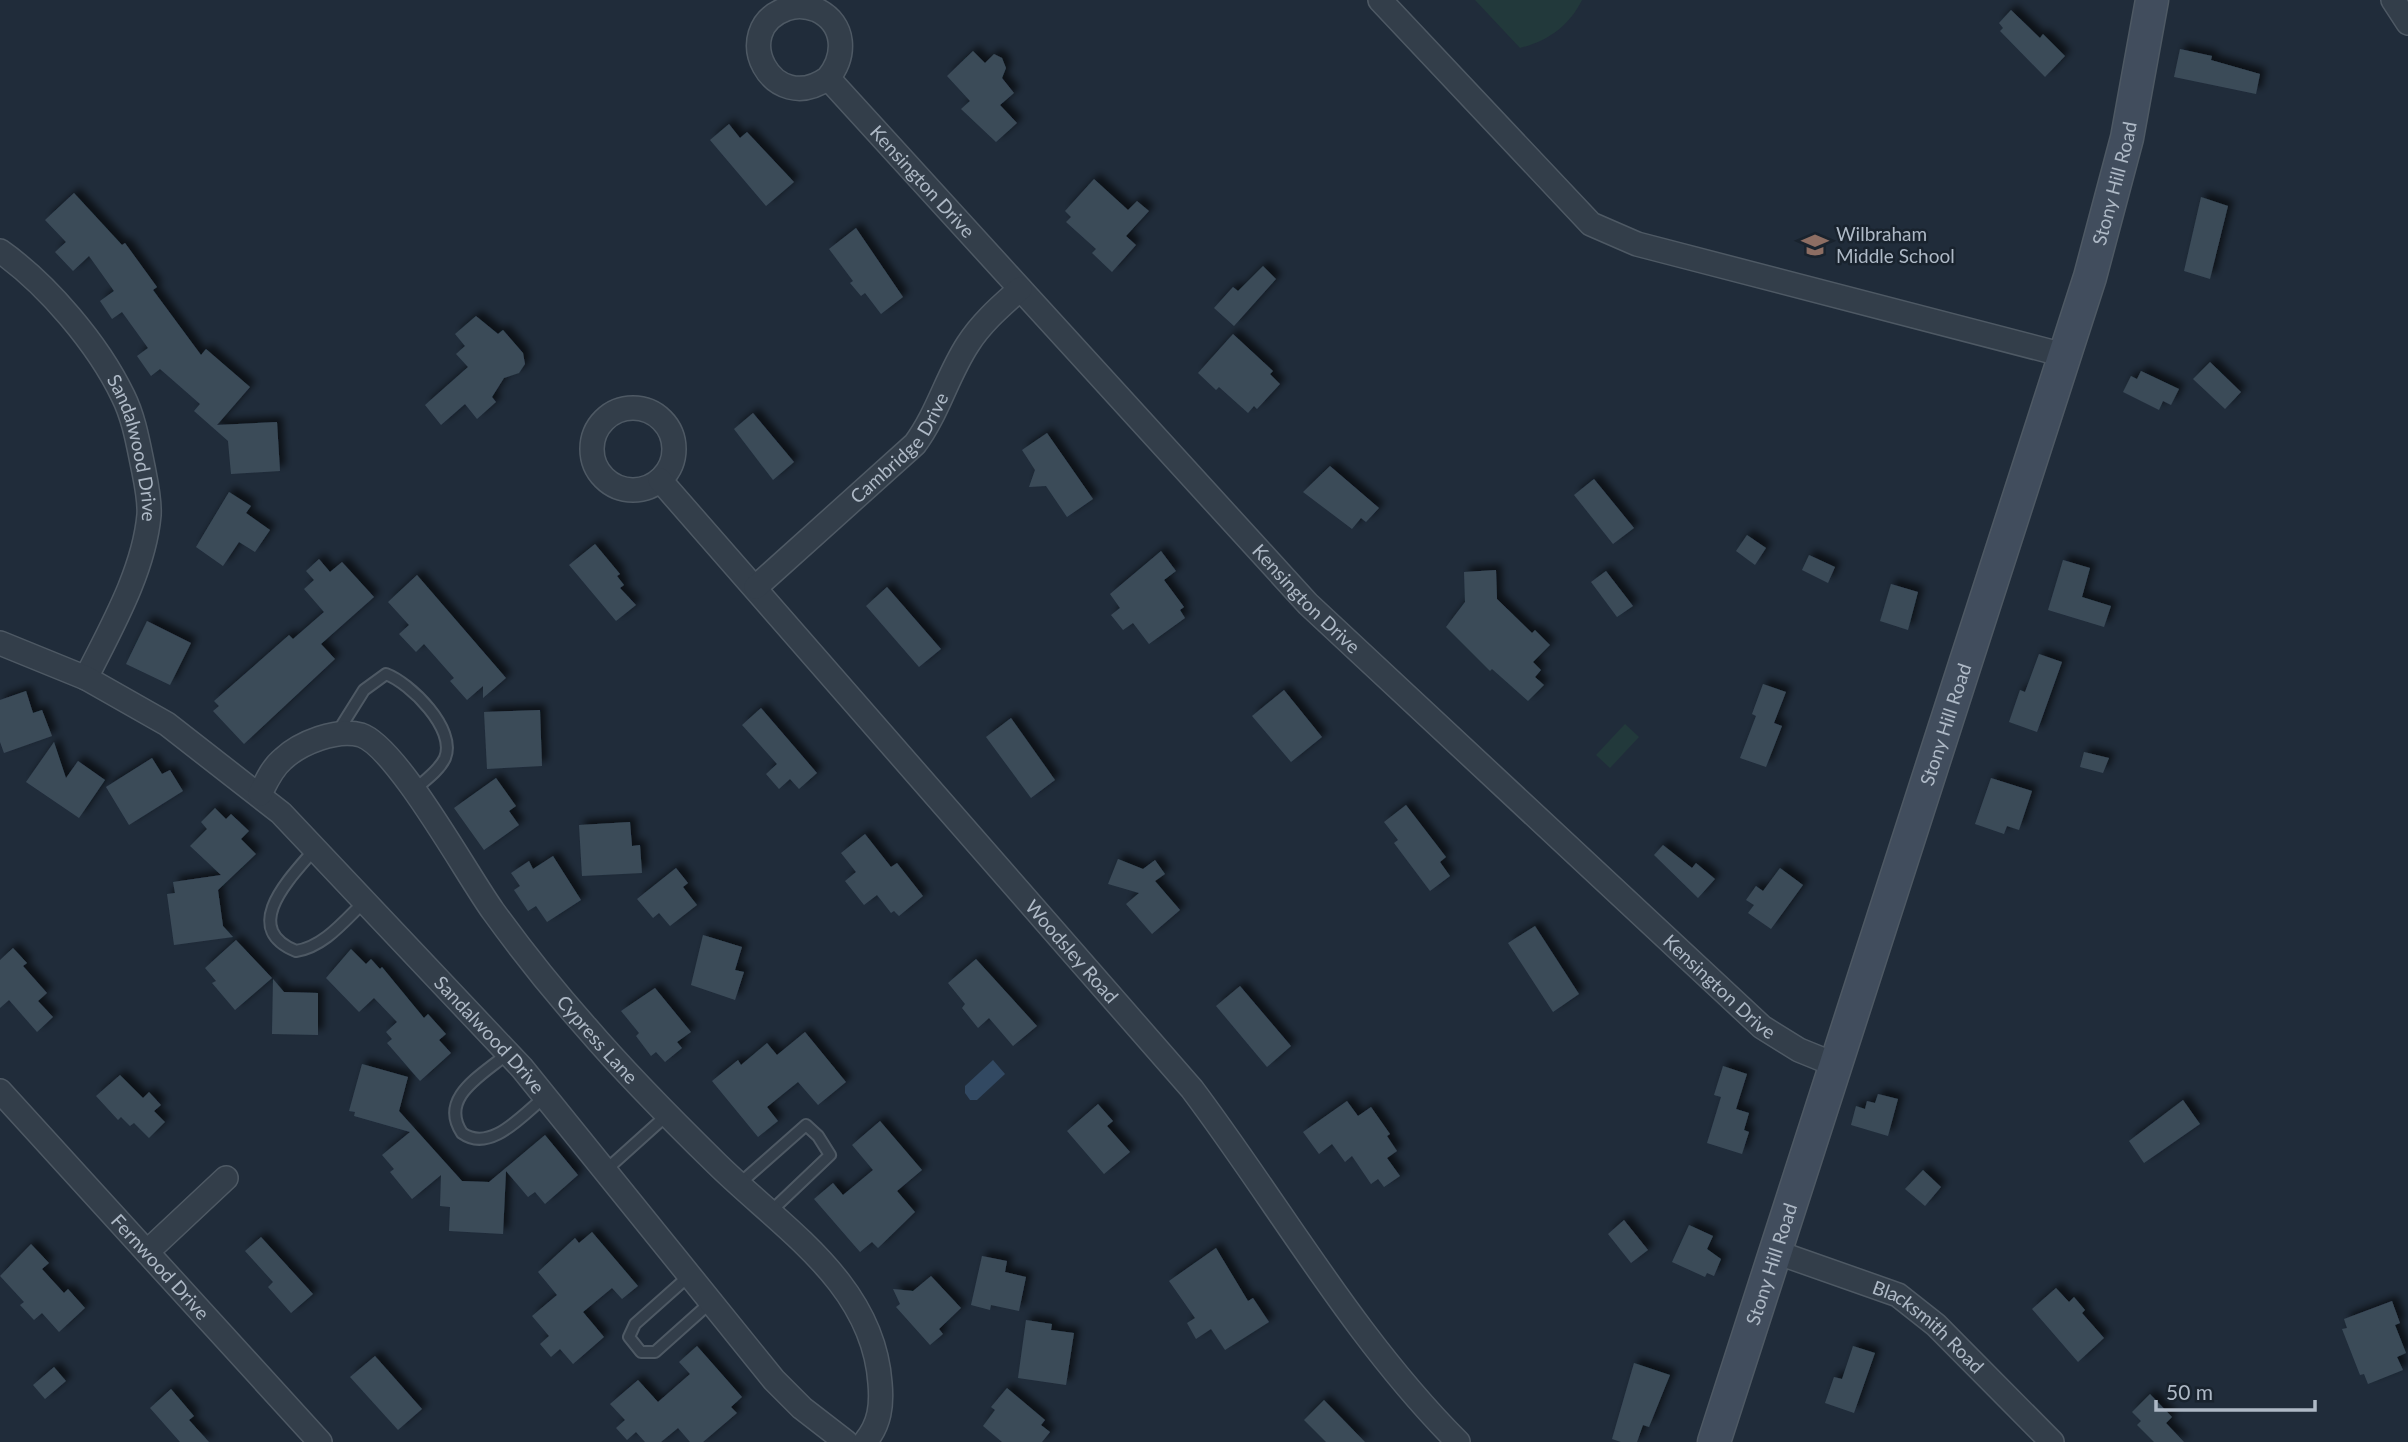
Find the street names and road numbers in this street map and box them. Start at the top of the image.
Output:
street label: Kensington Drive [866,120,980,242]
street label: Stony Hill Road [2087,120,2141,248]
street label: Sandalwood Drive [103,370,161,523]
street label: Cambridge Drive [845,389,953,508]
street label: Kensington Drive [1248,539,1365,658]
street label: Stony Hill Road [1915,660,1976,788]
street label: Woodsley Road [1021,895,1124,1008]
street label: Kensington Drive [1659,929,1780,1044]
street label: Sandalwood Drive [430,971,550,1098]
street label: Cypress Lane [552,990,643,1088]
street label: Stony Hill Road [1741,1200,1801,1328]
street label: Fernwood Drive [107,1209,215,1324]
street label: Blacksmith Road [1870,1275,1989,1378]

